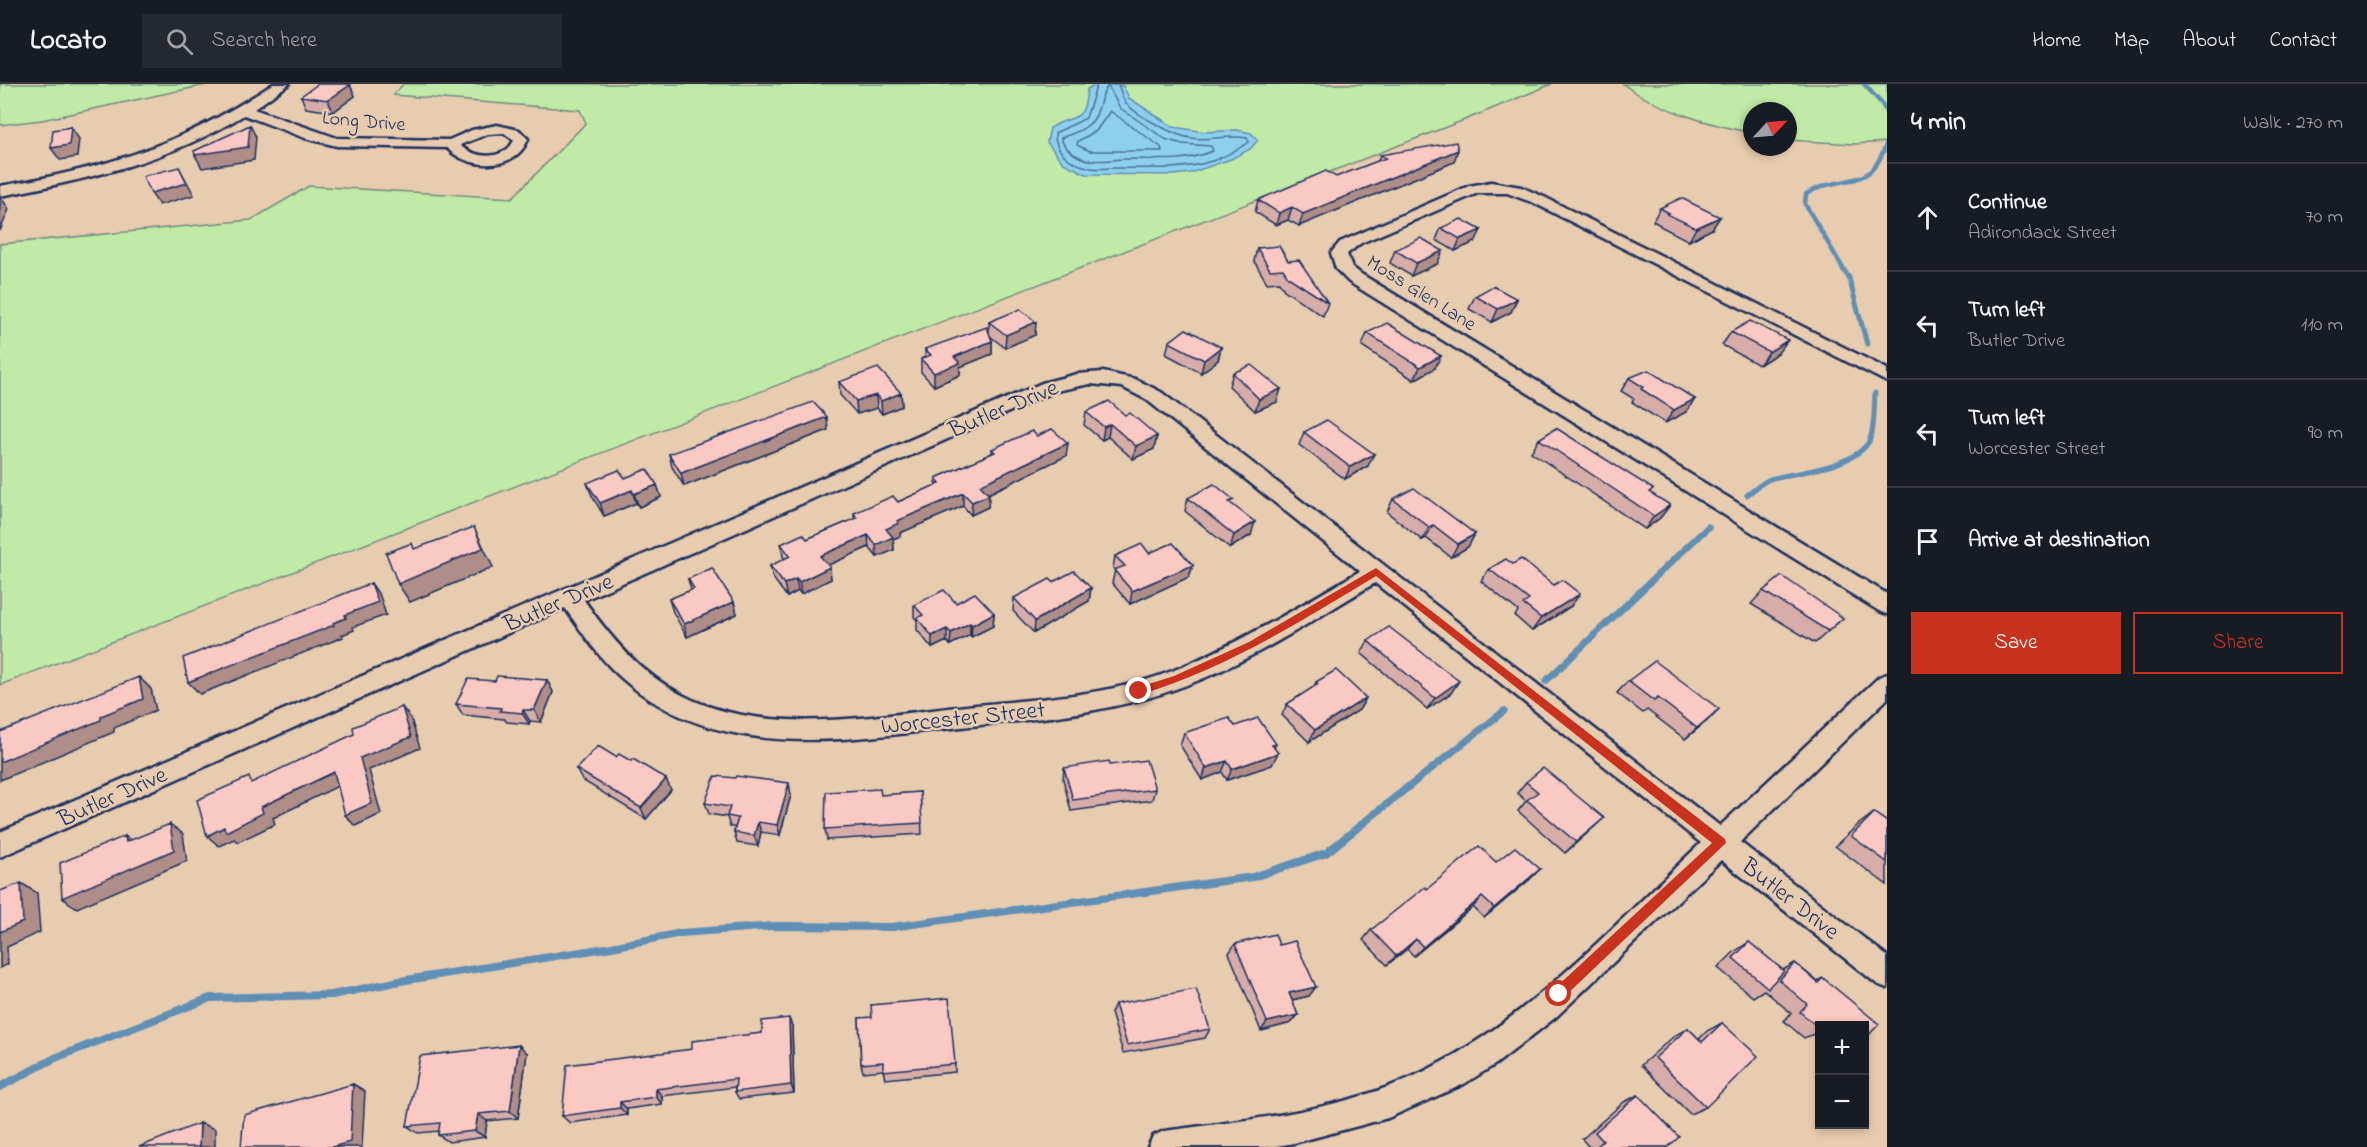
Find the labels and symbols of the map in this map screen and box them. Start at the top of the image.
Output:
north arrow [1743,102,1797,156]
street label: Long Drive [321,104,407,142]
street label: Moss Glen Lane [1360,249,1481,339]
street label: Butler Drive [943,371,1065,450]
street label: Butler Drive [498,565,620,644]
route end [1125,677,1151,703]
street label: Worcester Street [879,693,1047,746]
street label: Butler Drive [52,759,173,838]
street label: Butler Drive [1732,850,1846,950]
route start [1545,980,1571,1006]

